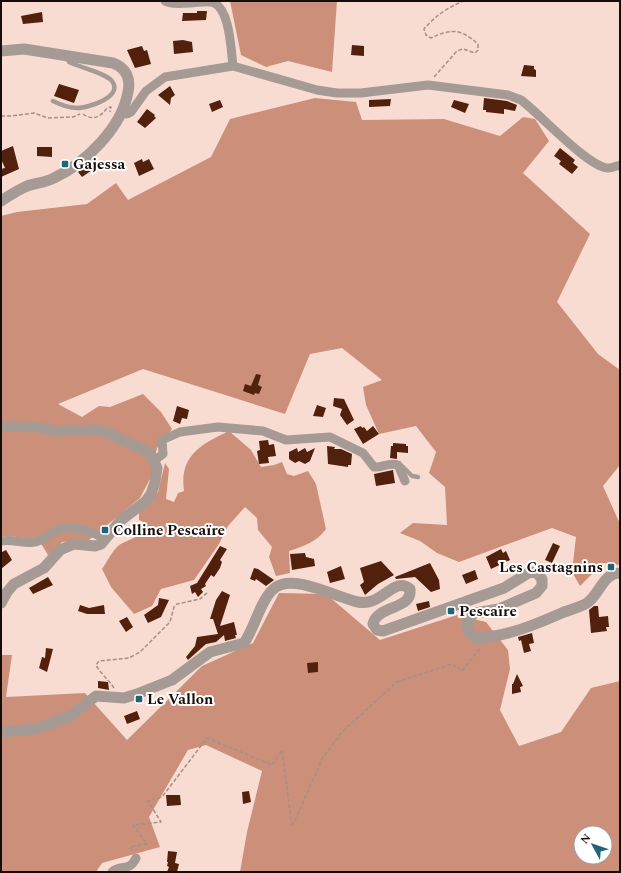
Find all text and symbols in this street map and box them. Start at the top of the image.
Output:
place label: Gajessa [73,153,126,176]
marker: Gajessa [60,159,70,169]
place label: Colline Pescaïre [113,519,225,542]
marker: Colline Pescaïre [100,525,110,535]
place label: Les Castagnins [499,556,603,579]
marker: Les Castagnins [606,562,616,572]
place label: Pescaïre [459,600,517,623]
marker: Pescaïre [446,606,456,616]
place label: Le Vallon [147,688,213,711]
marker: Le Vallon [134,694,144,704]
north arrow [573,825,613,865]
text: N [576,830,595,848]

